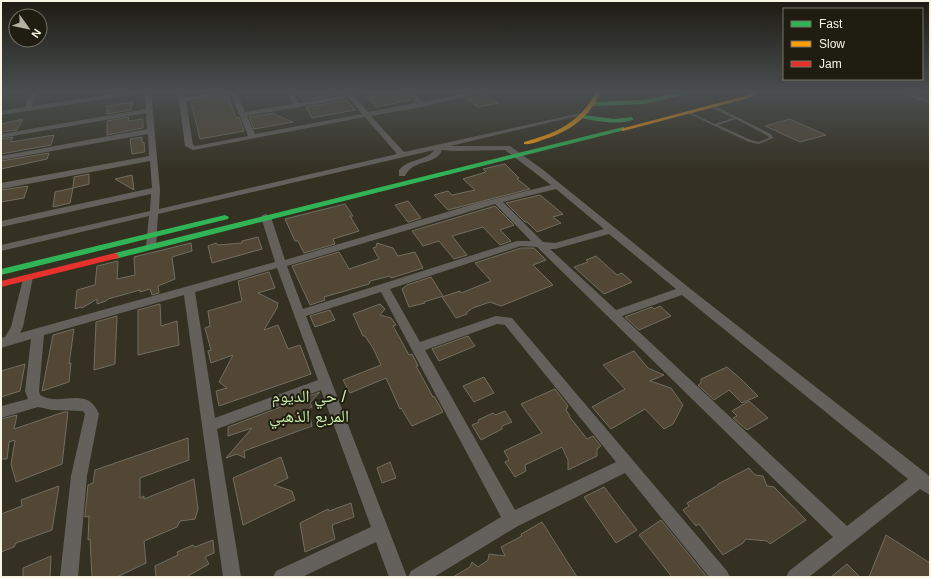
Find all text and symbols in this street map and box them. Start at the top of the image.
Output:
north arrow [8,8,48,48]
legend [783,8,923,80]
text: Fast [819,17,843,31]
text: N [29,27,44,40]
text: Slow [819,37,845,51]
text: Jam [819,57,842,71]
district label: حي الديوم / المربع الذهبي [269,387,349,430]

